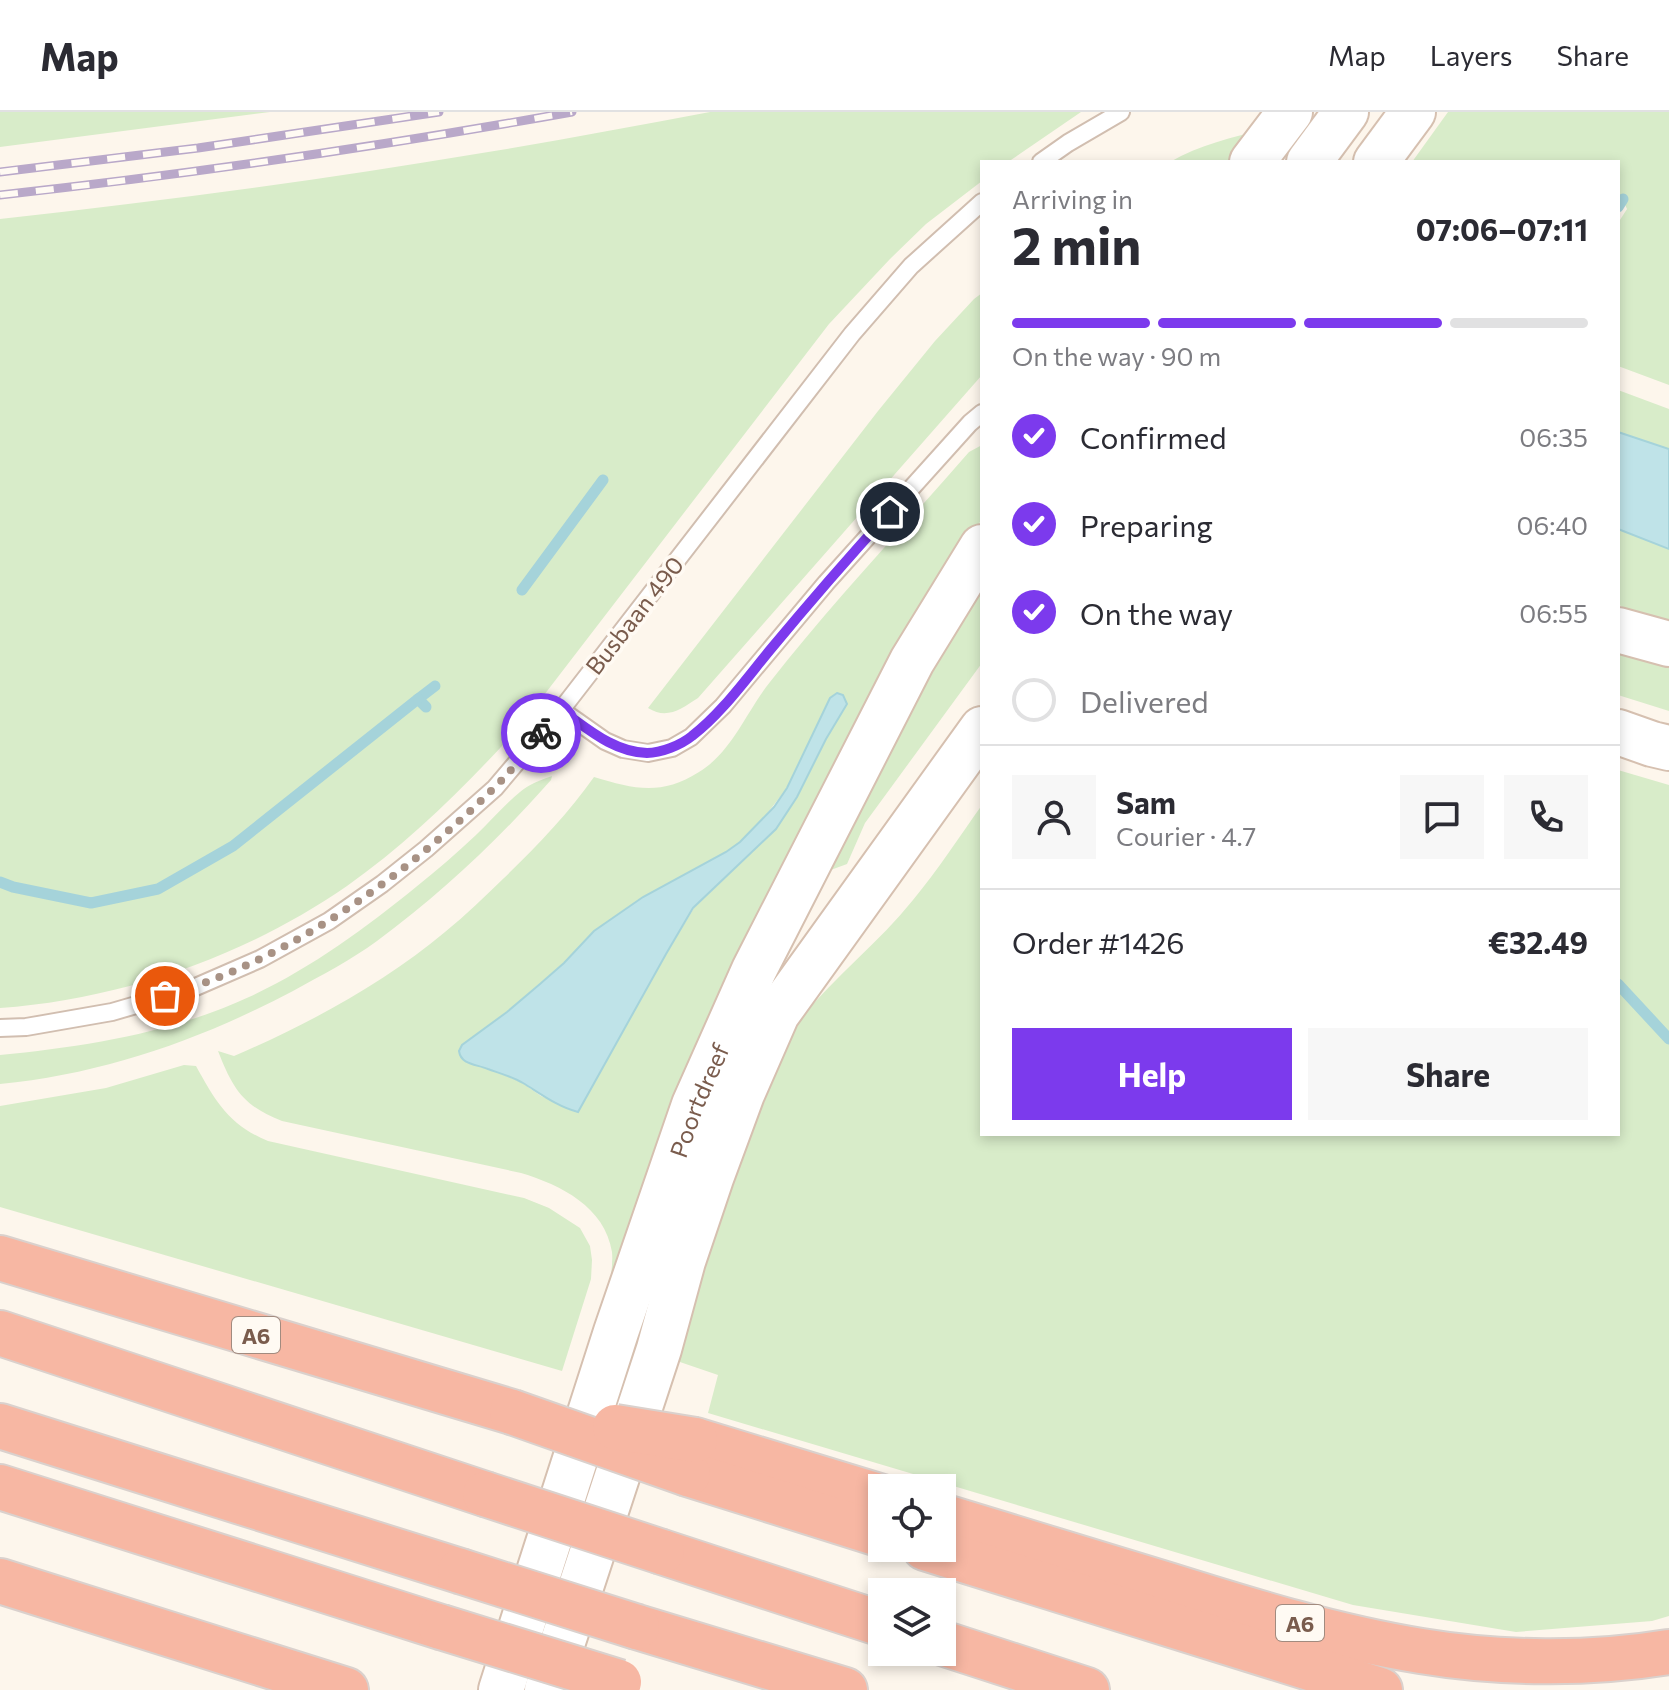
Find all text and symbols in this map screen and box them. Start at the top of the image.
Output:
text: Map [40,32,119,79]
text: Map [1328,38,1386,72]
text: Layers [1430,38,1512,72]
text: Share [1556,38,1629,72]
text: Arriving in [1012,183,1133,214]
text: 07:06–07:11 [1416,210,1588,247]
text: 2 min [1012,212,1141,276]
text: On the way · 90 m [1012,340,1221,371]
icon: check [1012,414,1056,458]
text: Confirmed [1080,418,1227,455]
text: 06:35 [1519,421,1588,452]
pin [856,478,924,546]
icon: home [868,490,912,534]
icon: check [1012,502,1056,546]
text: Preparing [1080,506,1213,543]
text: 06:40 [1517,509,1588,540]
street label: Busbaan 490 [579,550,689,680]
icon: check [1012,590,1056,634]
text: On the way [1080,594,1233,631]
text: 06:55 [1519,597,1588,628]
text: Delivered [1080,682,1209,719]
courier [501,693,581,773]
icon: bike [519,711,563,755]
button: person [1012,775,1096,859]
button: chat [1400,775,1484,859]
button: phone [1504,775,1588,859]
text: Sam [1116,783,1176,820]
text: Courier · 4.7 [1116,820,1256,851]
text: Order #1426 [1012,923,1185,960]
text: €32.49 [1488,923,1588,960]
pin [131,962,199,1030]
icon: bag [143,974,187,1018]
button: Help [1012,1028,1292,1120]
button: Share [1308,1028,1588,1120]
street label: Poortdreef [663,1038,734,1161]
road number: A6 [232,1317,280,1353]
map controls [868,1474,956,1666]
button: locate [868,1474,956,1562]
button: layers [868,1578,956,1666]
road number: A6 [1276,1605,1324,1641]

